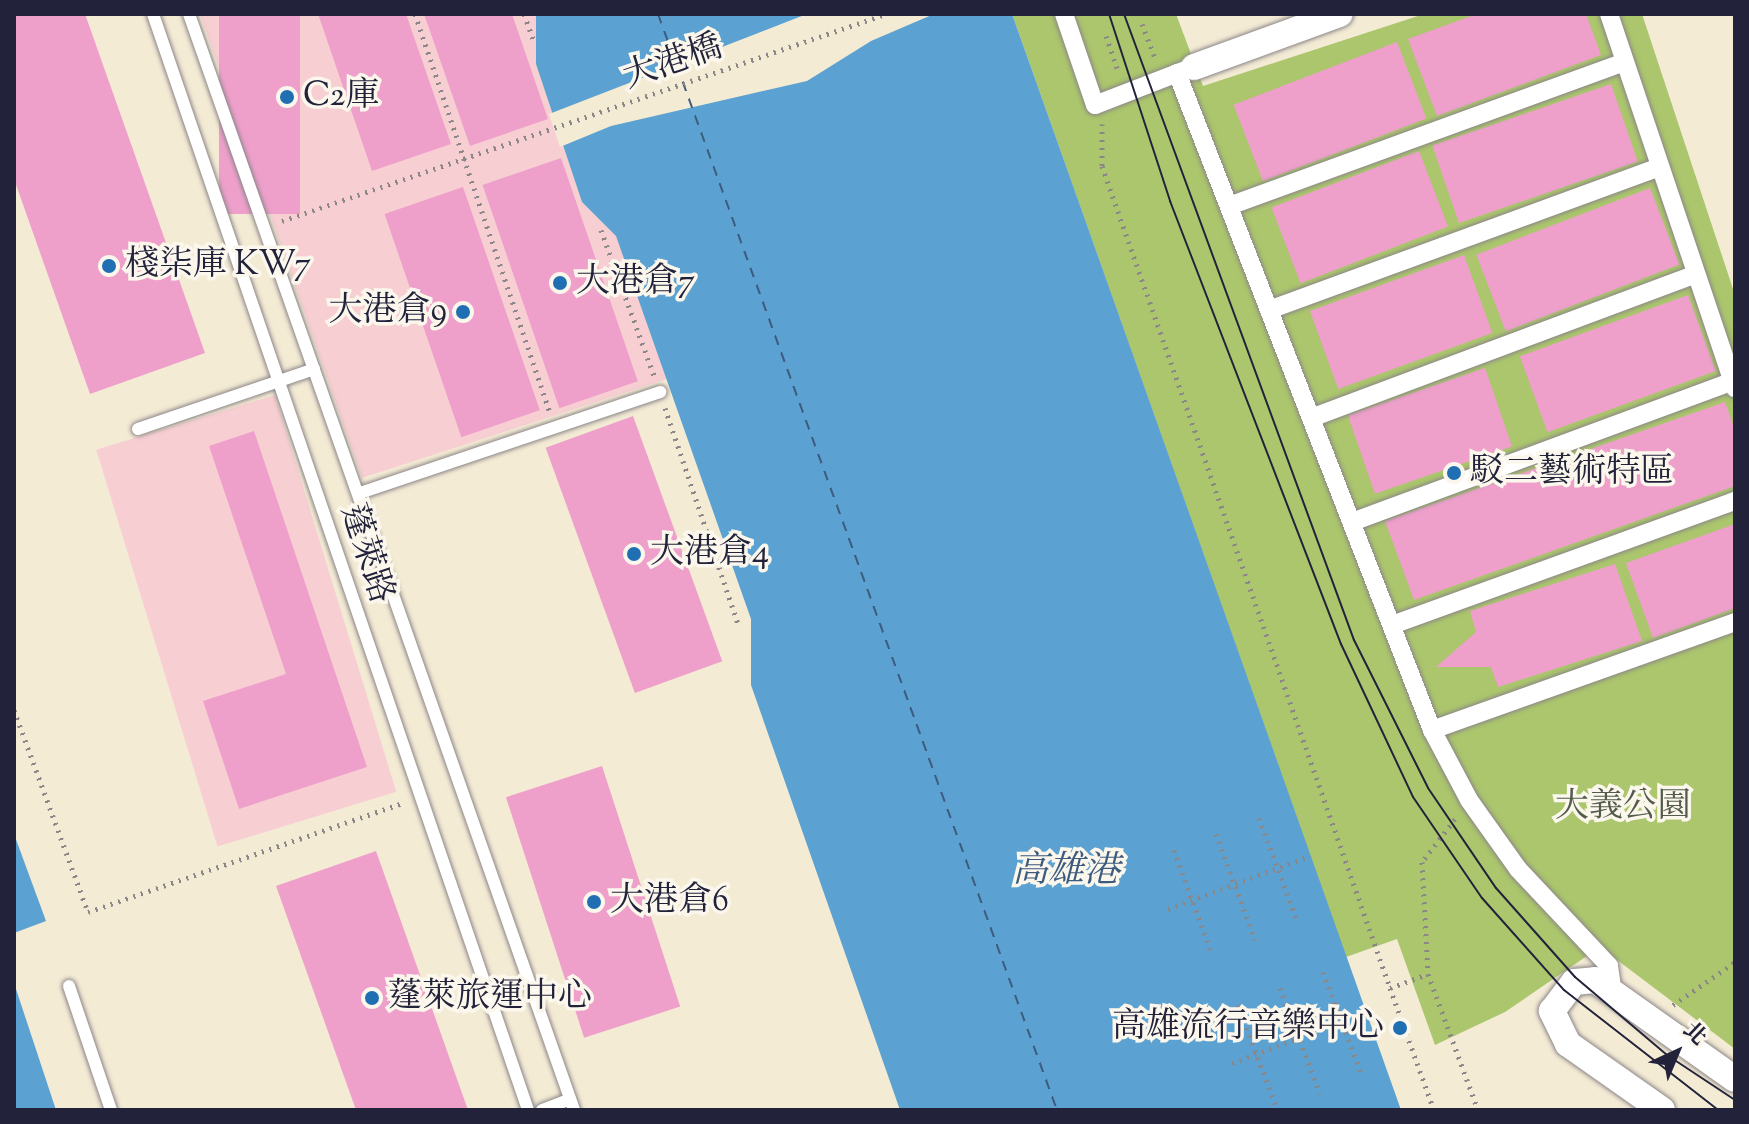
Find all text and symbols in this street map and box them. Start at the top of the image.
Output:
street label: 大港橋 [618,27,728,99]
place label: C2庫 [303,77,379,117]
marker: C2庫 [278,88,296,106]
place label: 棧柒庫 KW7 [125,246,311,286]
marker: 棧柒庫 KW7 [100,257,118,275]
place label: 大港倉7 [576,263,695,303]
marker: 大港倉7 [551,274,569,292]
place label: 大港倉9 [328,292,447,332]
marker: 大港倉9 [454,303,472,321]
place label: 駁二藝術特區 [1470,453,1674,493]
marker: 駁二藝術特區 [1445,464,1463,482]
street label: 蓬萊路 [331,499,401,609]
place label: 大港倉4 [650,534,769,574]
marker: 大港倉4 [625,545,643,563]
park label: 大義公園 [1555,788,1691,828]
water label: 高雄港 [1012,851,1120,895]
place label: 大港倉6 [610,882,729,922]
marker: 大港倉6 [585,893,603,911]
place label: 蓬萊旅運中心 [388,978,592,1018]
marker: 蓬萊旅運中心 [363,989,381,1007]
place label: 高雄流行音樂中心 [1112,1008,1384,1048]
north arrow [1637,1012,1717,1092]
text: 北 [1675,1016,1713,1054]
marker: 高雄流行音樂中心 [1391,1019,1409,1037]

